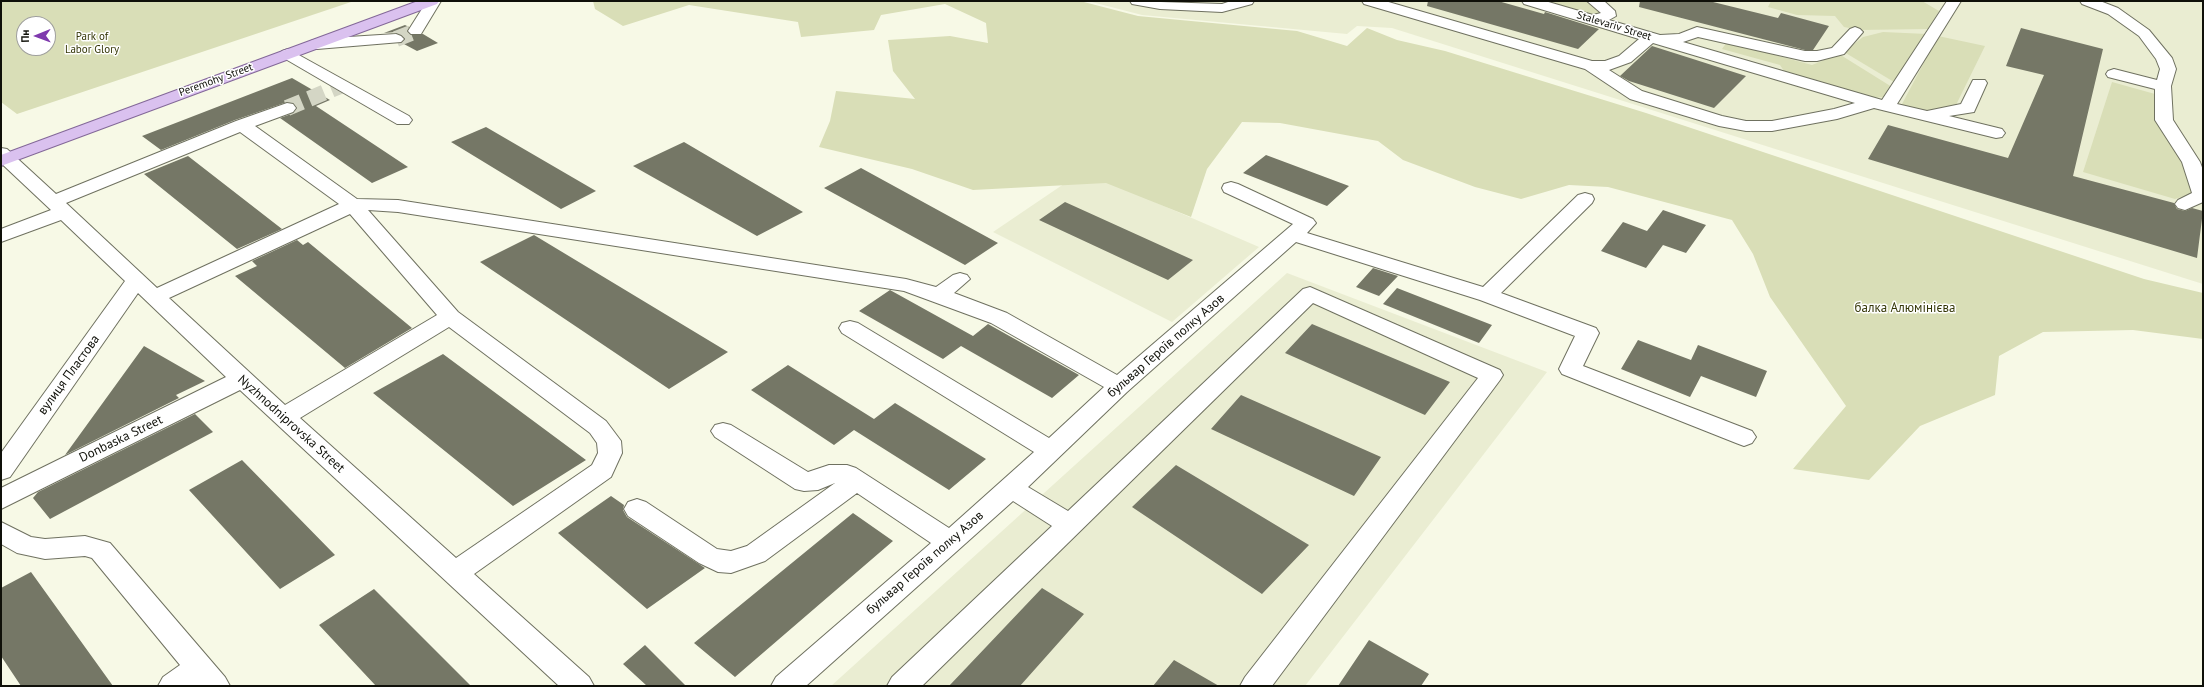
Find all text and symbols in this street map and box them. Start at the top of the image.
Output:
street label: Stalevariv Street [1575,8,1653,44]
north arrow [16,16,56,56]
text: Пн [18,30,32,43]
park label: Park of Labor Glory [65,30,119,56]
street label: Peremohy Street [177,61,255,99]
street label: бульвар Героїв полку Азов [1104,291,1228,401]
park label: балка Алюмінієва [1855,300,1955,316]
street label: вулиця Пластова [35,332,103,418]
street label: Nyzhnodniprovska Street [234,372,348,476]
street label: Donbaska Street [77,412,165,466]
street label: бульвар Героїв полку Азов [863,508,987,618]

